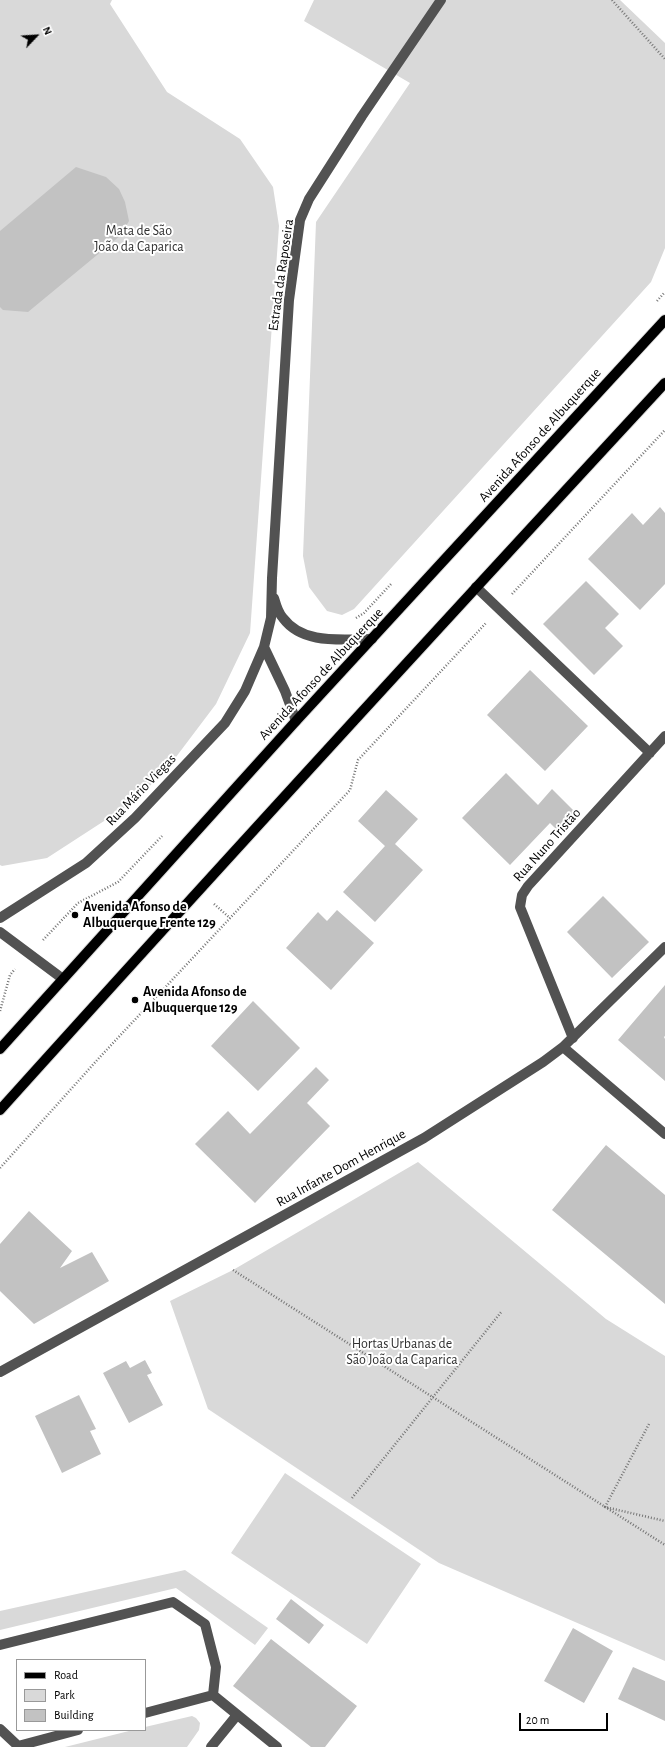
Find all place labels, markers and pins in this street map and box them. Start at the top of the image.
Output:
place label: Avenida Afonso de Albuquerque Frente 129 [83,899,216,932]
marker: Avenida Afonso de Albuquerque Frente 129 [70,910,80,920]
place label: Avenida Afonso de Albuquerque 129 [143,984,246,1016]
marker: Avenida Afonso de Albuquerque 129 [130,995,140,1005]

